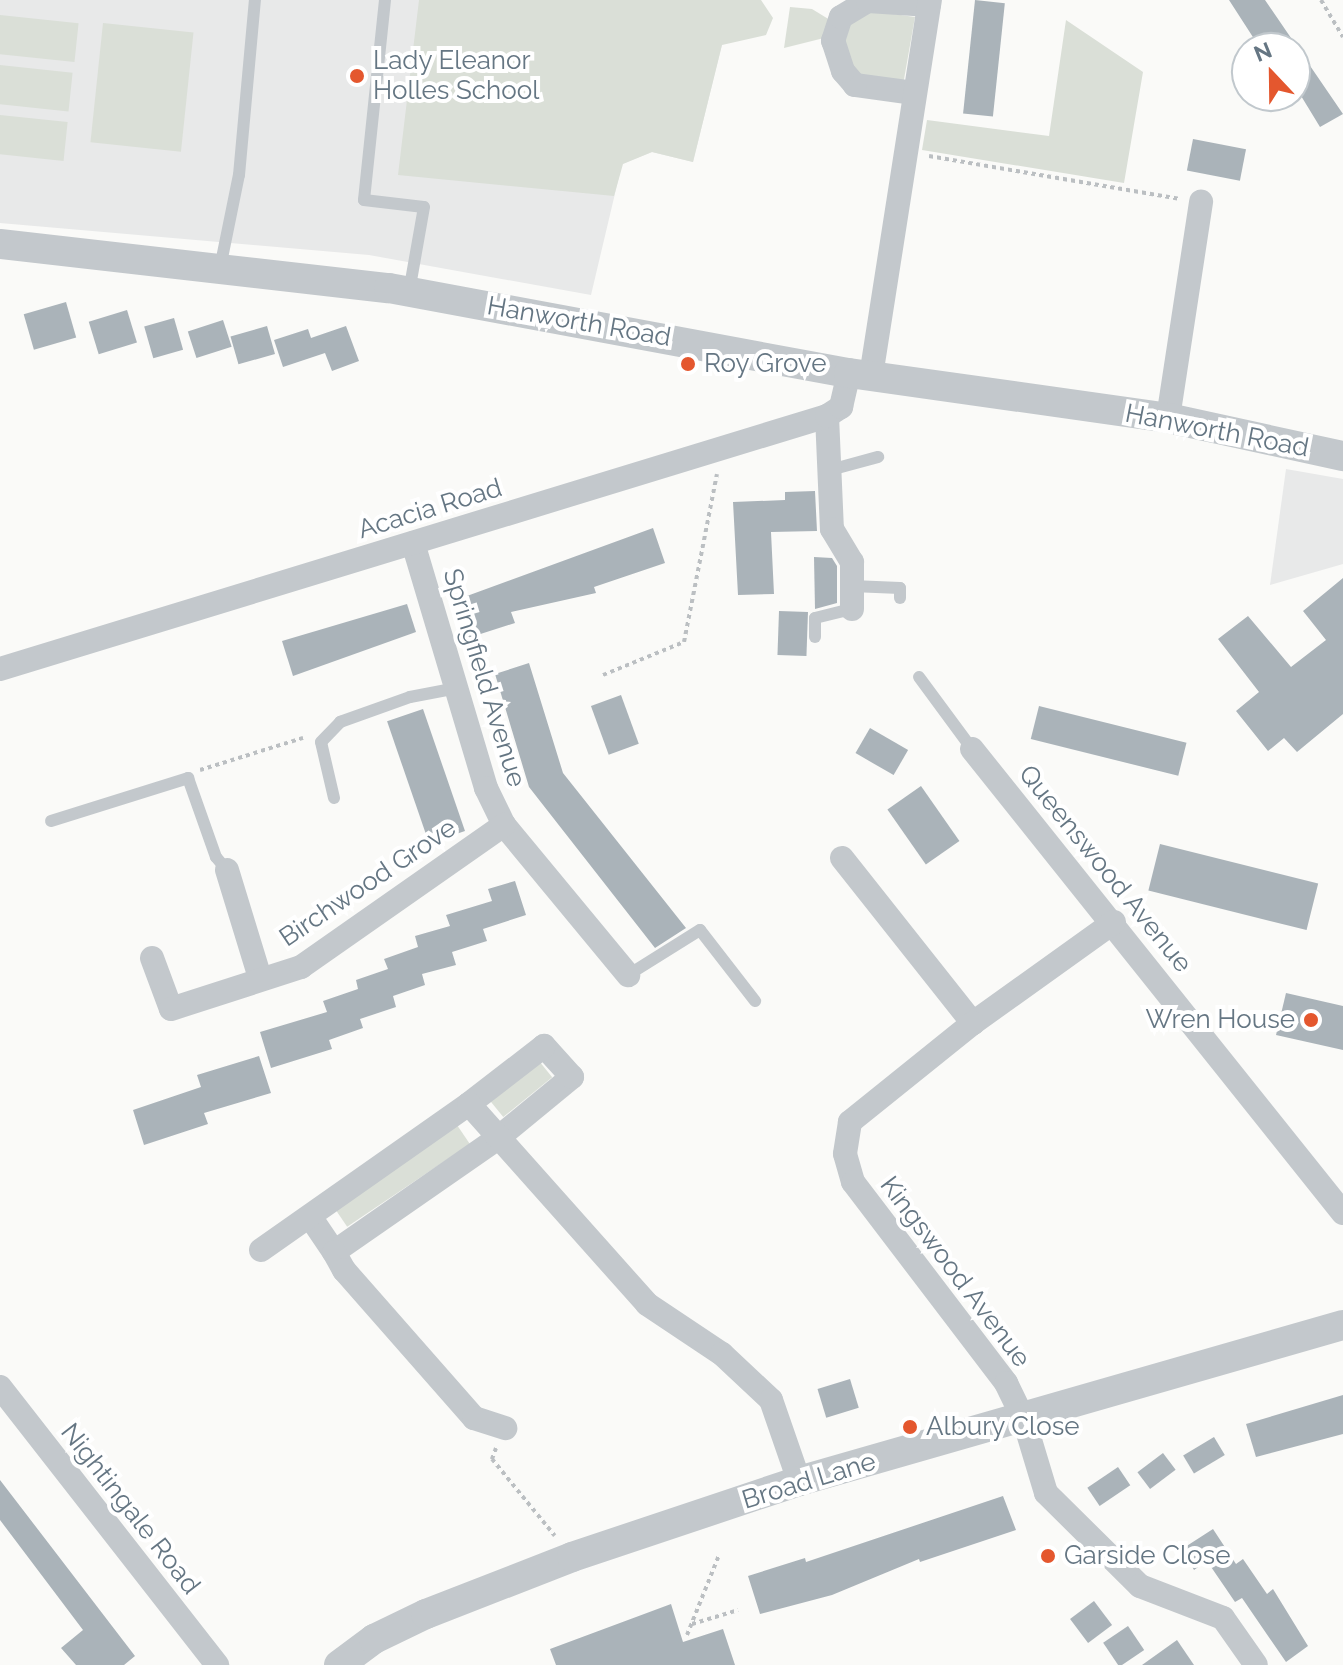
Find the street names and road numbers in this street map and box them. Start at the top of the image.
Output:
street label: Hanworth Road [485,290,673,354]
street label: Hanworth Road [1123,398,1311,464]
street label: Acacia Road [354,472,506,546]
street label: Springfield Avenue [436,565,532,791]
street label: Queenswood Avenue [1012,759,1198,979]
street label: Birchwood Grove [274,812,462,954]
street label: Kingswood Avenue [873,1170,1037,1374]
street label: Nightingale Road [54,1417,206,1601]
street label: Broad Lane [738,1446,880,1516]

